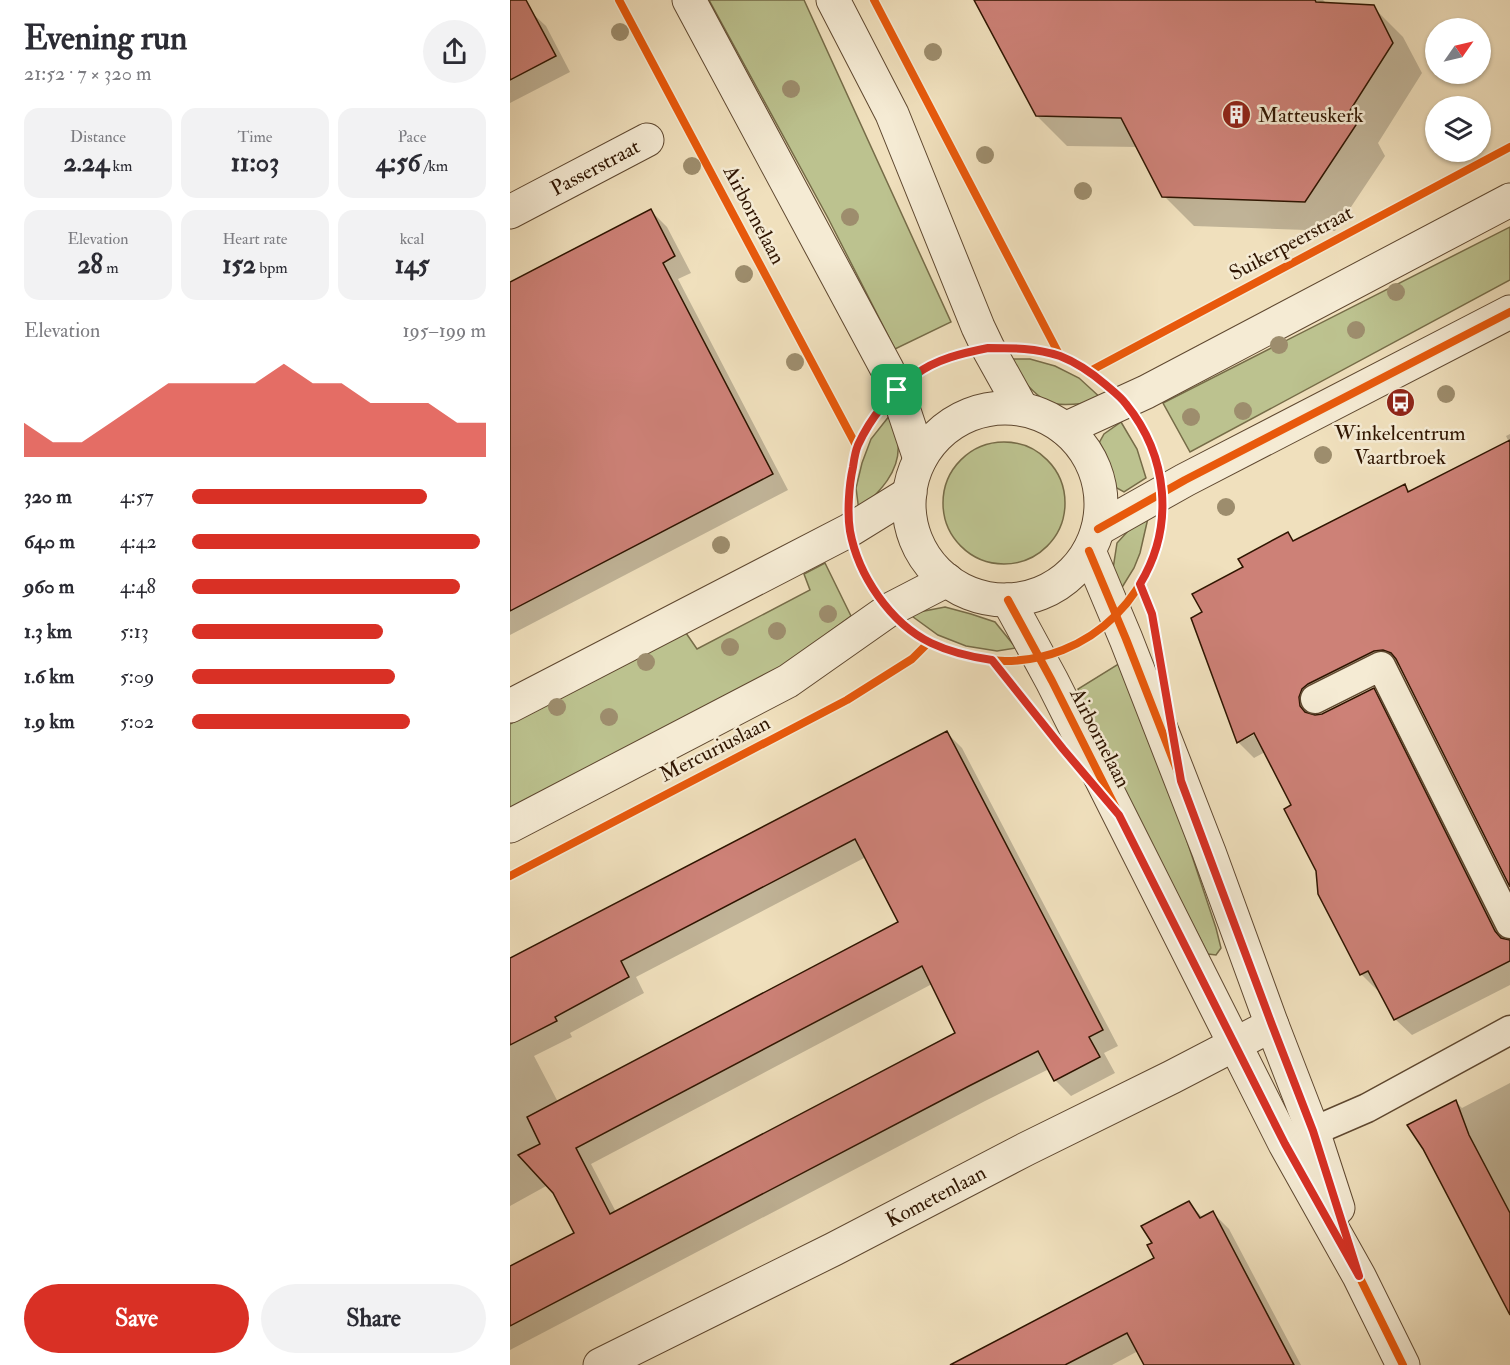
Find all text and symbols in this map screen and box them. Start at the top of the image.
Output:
text: Evening run [24,18,187,59]
north arrow [1425,18,1491,84]
map controls [1425,18,1491,162]
button: share [423,20,486,83]
text: 21:52 · 7 × 320 m [24,61,152,86]
button: layers [1425,96,1491,162]
building icon: Matteuskerk [1221,99,1253,131]
place label: Matteuskerk [1258,102,1364,129]
text: Distance [70,127,126,147]
text: Time [238,127,272,147]
text: Pace [398,127,426,147]
street label: Passerstraat [546,133,645,202]
text: 2.24 [64,147,109,179]
text: 11:03 [231,147,279,179]
text: 4:56 [376,147,421,179]
text: km [109,156,132,176]
text: /km [421,156,448,176]
street label: Airbornelaan [716,160,791,269]
street label: Suikerpeerstraat [1224,199,1358,287]
text: Elevation [68,229,128,249]
text: Heart rate [222,229,288,249]
text: kcal [400,229,424,249]
text: 28 [77,249,103,281]
text: 152 [222,249,256,281]
text: 145 [395,249,429,281]
text: m [103,258,119,278]
text: bpm [256,258,288,278]
text: Elevation [24,318,100,343]
text: 195–199 m [403,318,486,343]
pin [871,364,922,415]
icon: arrive [880,373,913,406]
bus stop icon: Winkelcentrum Vaartbroek [1384,386,1416,418]
place label: Winkelcentrum Vaartbroek [1333,420,1466,471]
text: 320 m [24,484,72,509]
text: 4:57 [120,484,154,509]
text: 640 m [24,529,75,554]
text: 4:42 [120,529,157,554]
text: 960 m [24,574,74,599]
text: 4:48 [120,574,156,599]
text: 1.3 km [24,619,72,644]
text: 5:13 [120,619,149,644]
text: 1.6 km [24,664,74,689]
text: 5:09 [120,664,154,689]
street label: Airbornelaan [1063,683,1137,792]
text: 1.9 km [24,709,75,734]
text: 5:02 [120,709,154,734]
street label: Mercuriuslaan [655,710,775,788]
street label: Kometenlaan [881,1159,991,1233]
button: Save [24,1284,249,1353]
button: Share [261,1284,486,1353]

